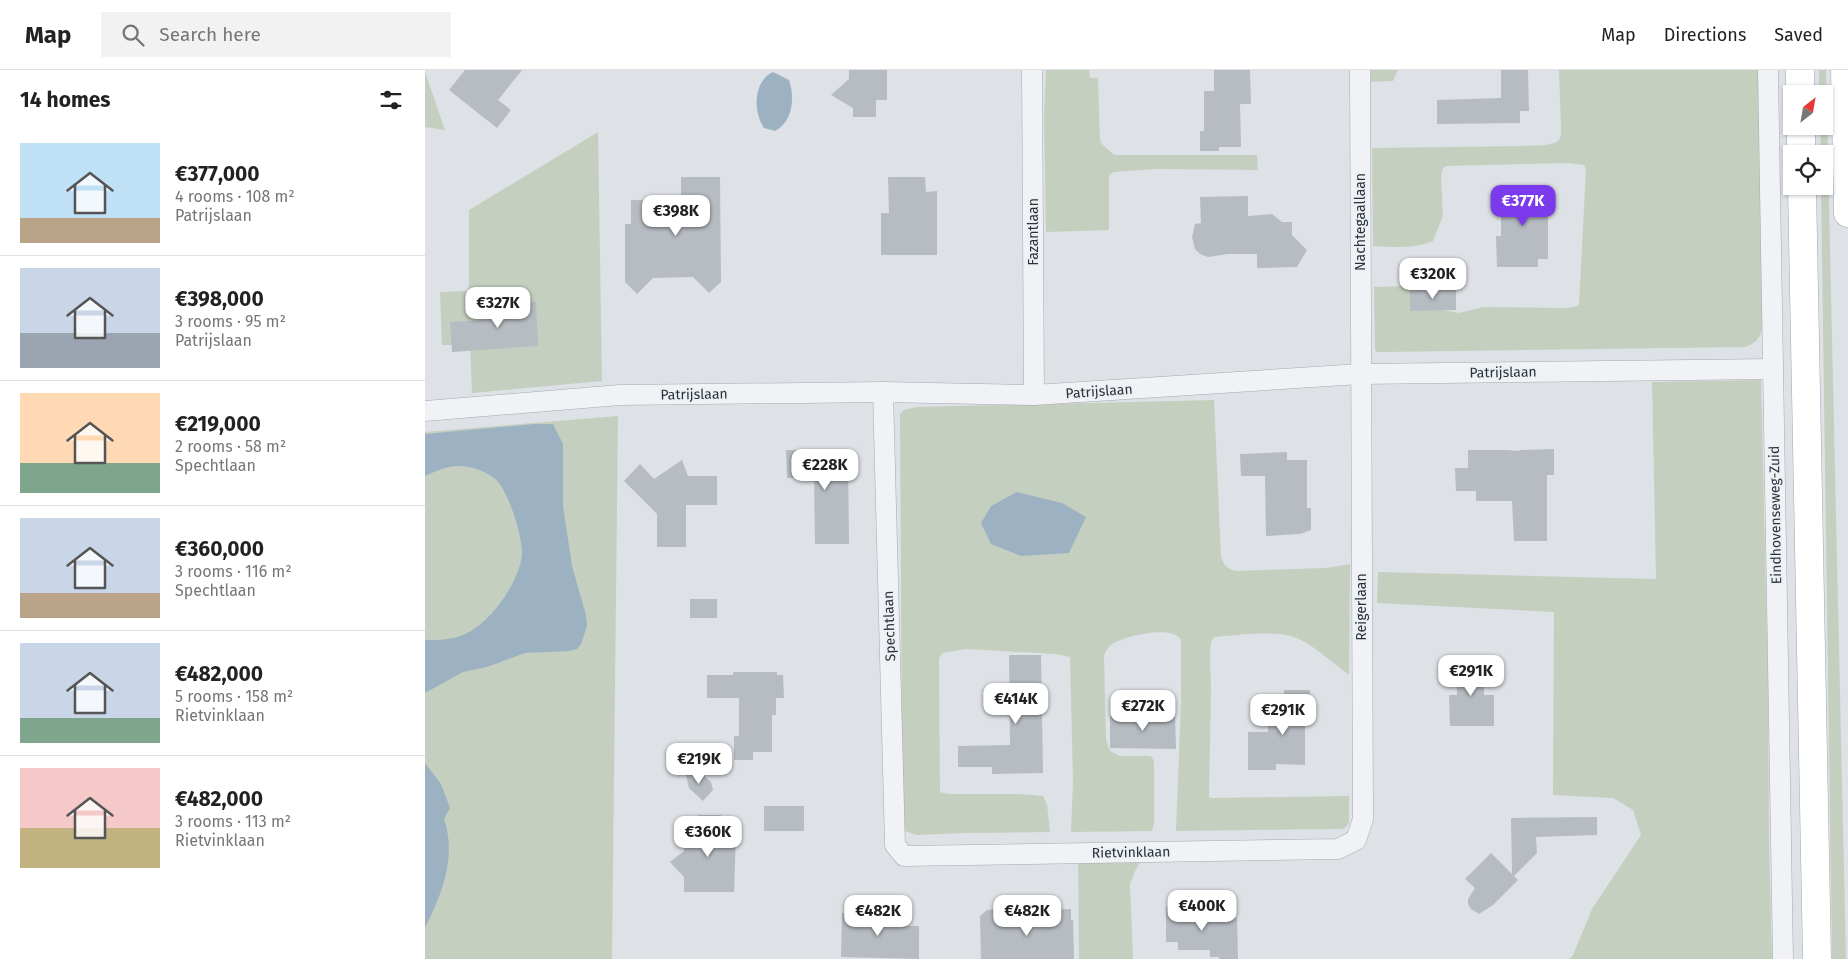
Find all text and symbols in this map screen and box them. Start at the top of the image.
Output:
search box [101,12,451,57]
text: Map [25,21,71,49]
icon: search [119,21,147,49]
text: Search here [159,23,261,46]
text: Map [1601,24,1636,46]
text: Directions [1664,24,1746,46]
text: Saved [1774,24,1823,46]
north arrow [1783,85,1833,135]
map controls [1783,85,1833,195]
icon: filters [377,86,405,114]
text: 14 homes [20,87,110,113]
button: locate [1783,145,1833,195]
text: €377,000 [175,161,259,187]
icon: home [60,163,120,223]
street label: Nachtegaallaan [1352,173,1369,271]
pin: €377K [1488,184,1558,227]
text: 4 rooms · 108 m² [175,187,295,206]
text: €377K [1502,191,1544,210]
pin: €398K [641,194,711,237]
street label: Fazantlaan [1025,198,1042,266]
text: €398K [653,201,699,220]
text: Patrijslaan [175,206,252,225]
pin: €320K [1398,258,1468,300]
text: €320K [1410,264,1456,283]
text: €398,000 [175,286,264,312]
pin: €327K [463,286,533,329]
icon: home [60,288,120,348]
text: €327K [476,293,520,312]
text: 3 rooms · 95 m² [175,312,286,331]
text: Patrijslaan [175,331,252,350]
street label: Patrijslaan [1469,363,1537,382]
street label: Patrijslaan [1065,381,1133,402]
street label: Patrijslaan [660,385,728,404]
text: €219,000 [175,411,261,437]
icon: home [60,413,120,473]
text: 2 rooms · 58 m² [175,437,286,456]
street label: Eindhovenseweg-Zuid [1766,446,1785,584]
pin: €228K [790,448,860,491]
text: €228K [802,455,848,474]
text: Spechtlaan [175,456,256,475]
text: €360,000 [175,536,264,562]
icon: home [60,538,120,598]
text: 3 rooms · 116 m² [175,562,292,581]
street label: Reigerlaan [1353,573,1370,641]
text: Spechtlaan [175,581,256,600]
street label: Spechtlaan [880,590,899,662]
pin: €291K [1436,654,1506,697]
text: €482,000 [175,661,263,687]
text: €291K [1449,661,1493,680]
icon: home [60,663,120,723]
pin: €414K [981,682,1051,725]
text: 5 rooms · 158 m² [175,687,293,706]
text: €414K [994,689,1038,708]
pin: €272K [1108,690,1178,732]
pin: €291K [1248,694,1318,736]
text: €272K [1121,696,1165,715]
text: €291K [1261,700,1305,719]
text: Rietvinklaan [175,706,265,725]
pin: €219K [664,742,734,785]
text: €219K [677,749,721,768]
text: €482,000 [175,786,263,812]
icon: home [60,788,120,848]
text: 3 rooms · 113 m² [175,812,291,831]
pin: €360K [673,816,743,858]
text: €360K [685,822,731,841]
text: Rietvinklaan [175,831,265,850]
street label: Rietvinklaan [1092,843,1170,862]
pin: €400K [1167,890,1237,932]
pin: €482K [843,894,913,937]
pin: €482K [992,894,1062,937]
text: €400K [1179,896,1225,915]
text: €482K [855,901,901,920]
text: €482K [1004,901,1050,920]

